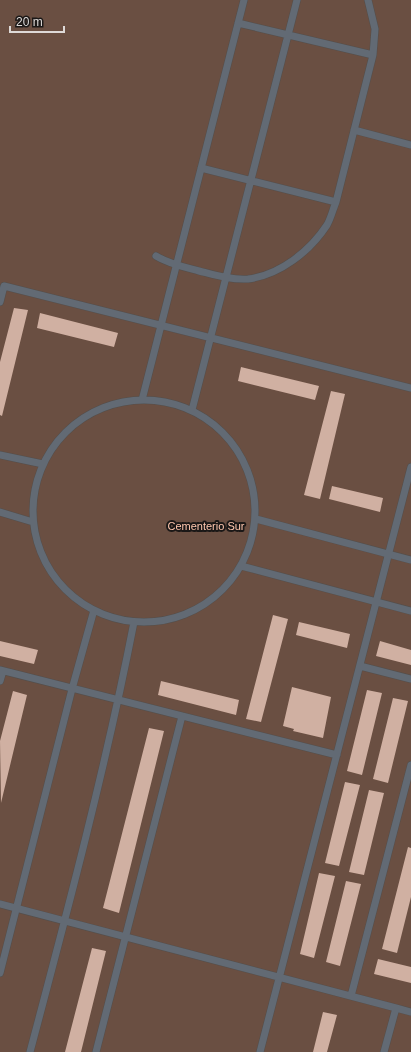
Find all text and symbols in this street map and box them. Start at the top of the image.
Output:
scale bar [10,8,64,34]
text: 20 m [16,15,43,29]
park label: Cementerio Sur [167,520,245,532]

